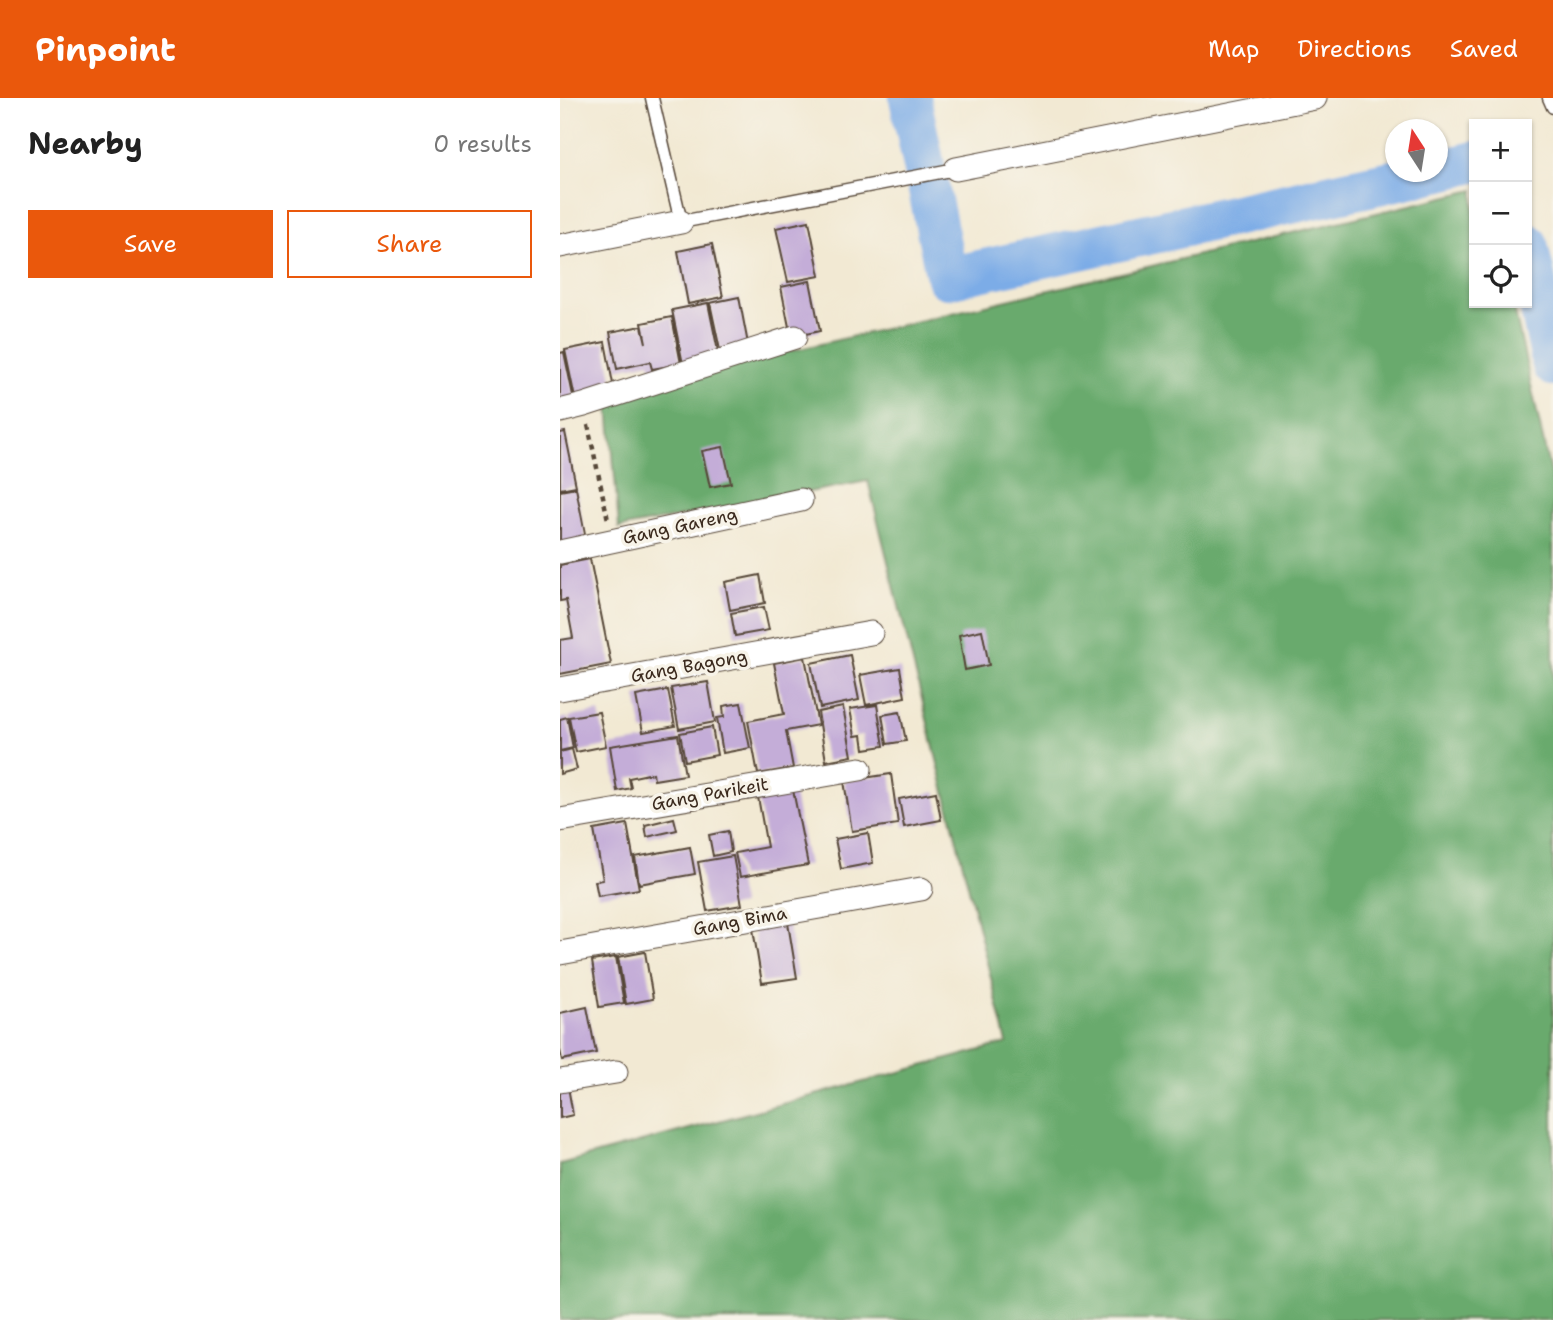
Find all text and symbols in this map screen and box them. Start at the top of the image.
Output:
text: Pinpoint [35,27,176,72]
text: Map [1208,33,1259,65]
text: Directions [1297,33,1412,65]
text: Saved [1450,33,1518,65]
north arrow [1385,119,1448,182]
map controls [1469,119,1532,308]
button: + [1469,119,1532,182]
text: Nearby [28,123,143,164]
text: 0 results [433,129,532,159]
button: − [1469,182,1532,245]
button: Save [28,210,273,278]
button: Share [287,210,532,278]
button: locate [1469,245,1532,308]
street label: Gang Gareng [620,502,740,550]
street label: Gang Bagong [629,644,749,688]
street label: Gang Parikeit [650,772,771,816]
street label: Gang Bima [691,901,789,941]

